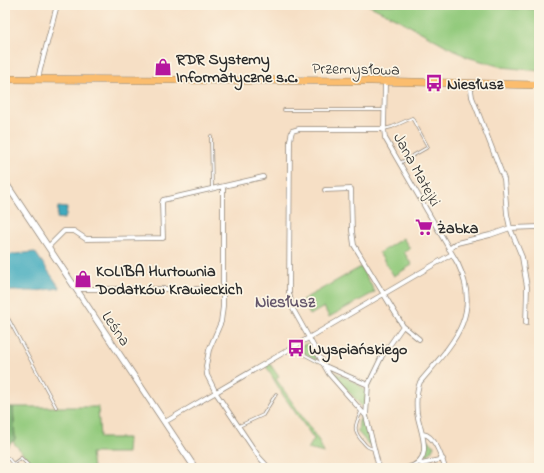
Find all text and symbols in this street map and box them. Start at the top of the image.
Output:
place label: RDR Systemy Informatyczne s.c. [175,48,299,91]
shop icon: RDR Systemy Informatyczne s.c. [153,57,173,77]
street label: Przemysłowa [312,57,400,83]
bus stop icon: Niesłusz [424,73,444,93]
place label: Niesłusz [447,73,505,97]
street label: Jana Matejki [386,129,446,211]
supermarket icon: Żabka [414,217,434,237]
place label: Żabka [437,217,479,241]
place label: KOLIBA Hurtownia Dodatków Krawieckich [95,260,243,302]
shop icon: KOLIBA Hurtownia Dodatków Krawieckich [73,269,93,289]
district label: Niesłusz [255,290,316,315]
street label: Leśna [95,307,136,351]
bus stop icon: Wyspiańskiego [286,338,306,358]
place label: Wyspiańskiego [309,338,407,363]

